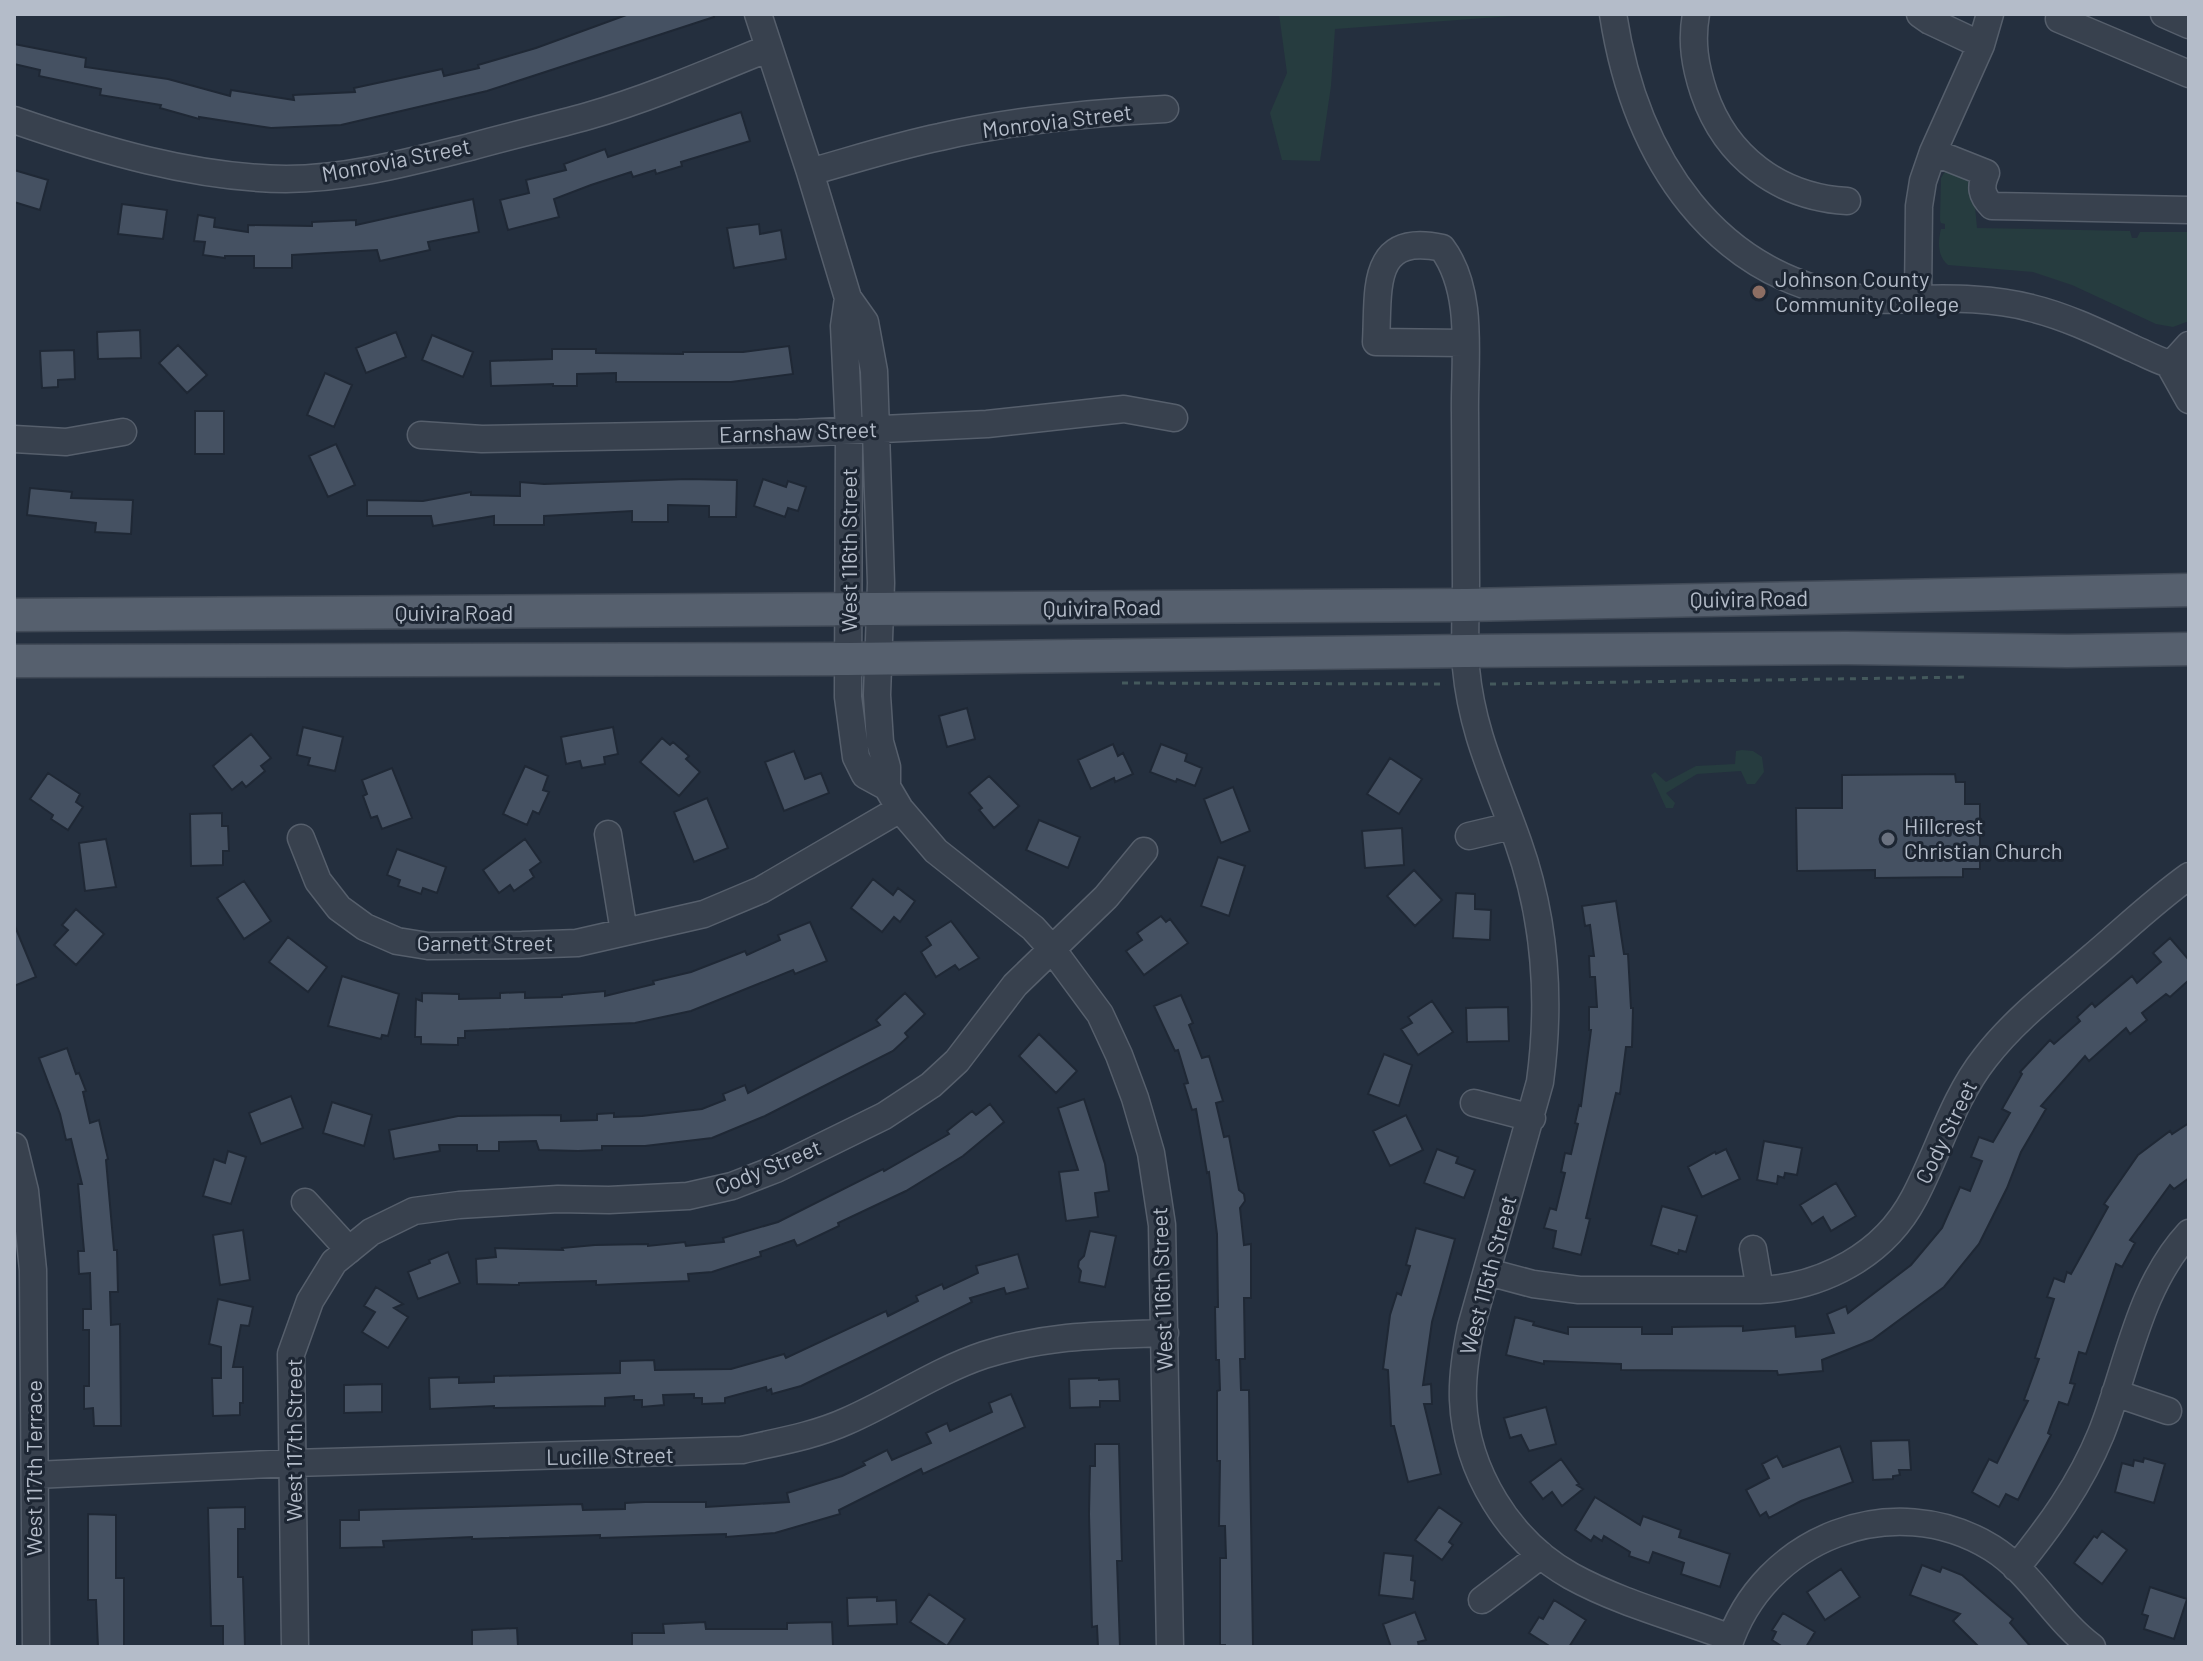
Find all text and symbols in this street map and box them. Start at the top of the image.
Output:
street label: Monrovia Street [980,98,1133,142]
street label: Monrovia Street [319,132,472,186]
place label: Johnson County Community College [1775,265,1959,316]
marker: Johnson County Community College [1750,283,1768,301]
street label: Earnshaw Street [718,415,878,447]
street label: West 116th Street [835,468,861,632]
street label: Quivira Road [1690,584,1808,612]
street label: Quivira Road [1043,593,1161,621]
street label: Quivira Road [395,599,513,625]
place label: Hillcrest Christian Church [1904,812,2063,863]
marker: Hillcrest Christian Church [1879,830,1897,848]
street label: Garnett Street [417,929,553,955]
street label: Cody Street [1909,1076,1981,1188]
street label: Cody Street [711,1133,824,1199]
street label: West 115th Street [1453,1192,1521,1357]
street label: West 116th Street [1145,1207,1177,1371]
street label: West 117th Street [280,1359,306,1521]
street label: West 117th Terrace [20,1380,46,1556]
street label: Lucille Street [546,1441,674,1469]

